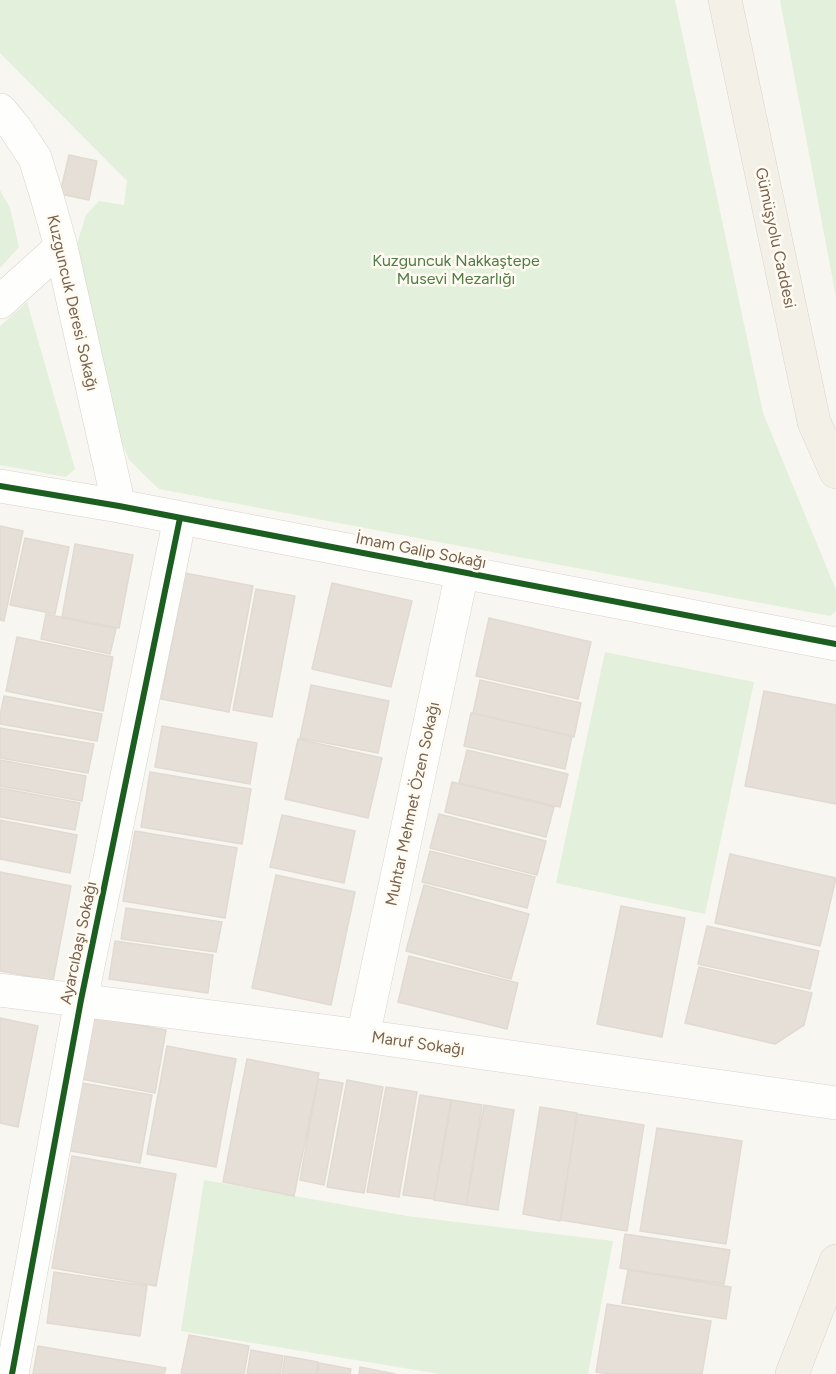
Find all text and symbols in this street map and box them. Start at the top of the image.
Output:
street label: Gümüşyolu Caddesi [751,166,799,310]
street label: Kuzguncuk Deresi Sokağı [42,213,102,393]
park label: Kuzguncuk Nakkaştepe Musevi Mezarlığı [372,251,540,289]
street label: İmam Galip Sokağı [354,529,488,573]
street label: Muhtar Mehmet Özen Sokağı [382,700,444,908]
street label: Ayarcıbaşı Sokağı [57,880,101,1006]
street label: Maruf Sokağı [370,1028,466,1060]

